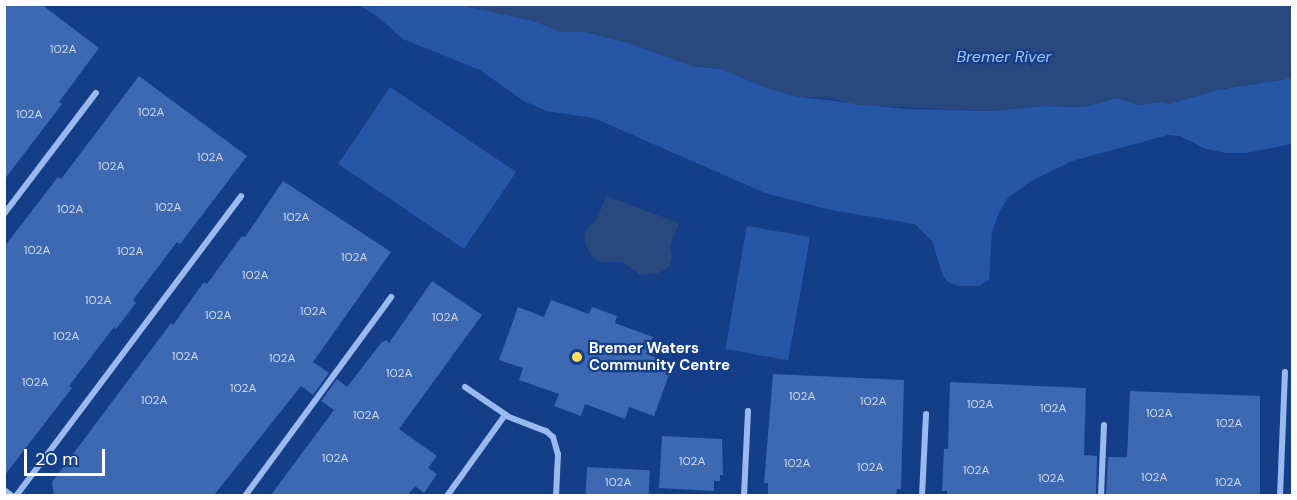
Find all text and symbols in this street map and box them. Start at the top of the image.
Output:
house number: 102A [50,43,76,57]
water label: Bremer River [957,47,1051,67]
house number: 102A [138,106,164,120]
house number: 102A [16,108,42,122]
house number: 102A [197,151,223,165]
house number: 102A [98,160,124,174]
house number: 102A [155,201,181,215]
house number: 102A [57,203,83,217]
house number: 102A [283,211,309,225]
house number: 102A [24,244,50,258]
house number: 102A [117,245,143,259]
house number: 102A [341,251,367,265]
house number: 102A [242,269,268,283]
house number: 102A [85,294,111,308]
house number: 102A [300,305,326,319]
house number: 102A [205,309,231,323]
house number: 102A [432,311,458,325]
house number: 102A [53,330,79,344]
place label: Bremer Waters Community Centre [589,339,730,374]
house number: 102A [172,350,198,364]
marker: Bremer Waters Community Centre [570,350,584,364]
house number: 102A [269,352,295,366]
house number: 102A [386,367,412,381]
house number: 102A [22,376,48,390]
house number: 102A [230,382,256,396]
house number: 102A [789,390,815,404]
house number: 102A [141,394,167,408]
house number: 102A [860,395,886,409]
house number: 102A [967,398,993,412]
house number: 102A [1040,402,1066,416]
house number: 102A [1146,407,1172,421]
house number: 102A [353,409,379,423]
house number: 102A [1216,417,1242,431]
scale bar [27,437,108,475]
text: 20 m [35,447,78,471]
house number: 102A [322,452,348,466]
house number: 102A [679,455,705,469]
house number: 102A [784,457,810,471]
house number: 102A [857,461,883,475]
house number: 102A [963,464,989,478]
house number: 102A [1141,471,1167,485]
house number: 102A [1038,472,1064,486]
house number: 102A [605,476,631,490]
house number: 102A [1215,476,1241,490]

